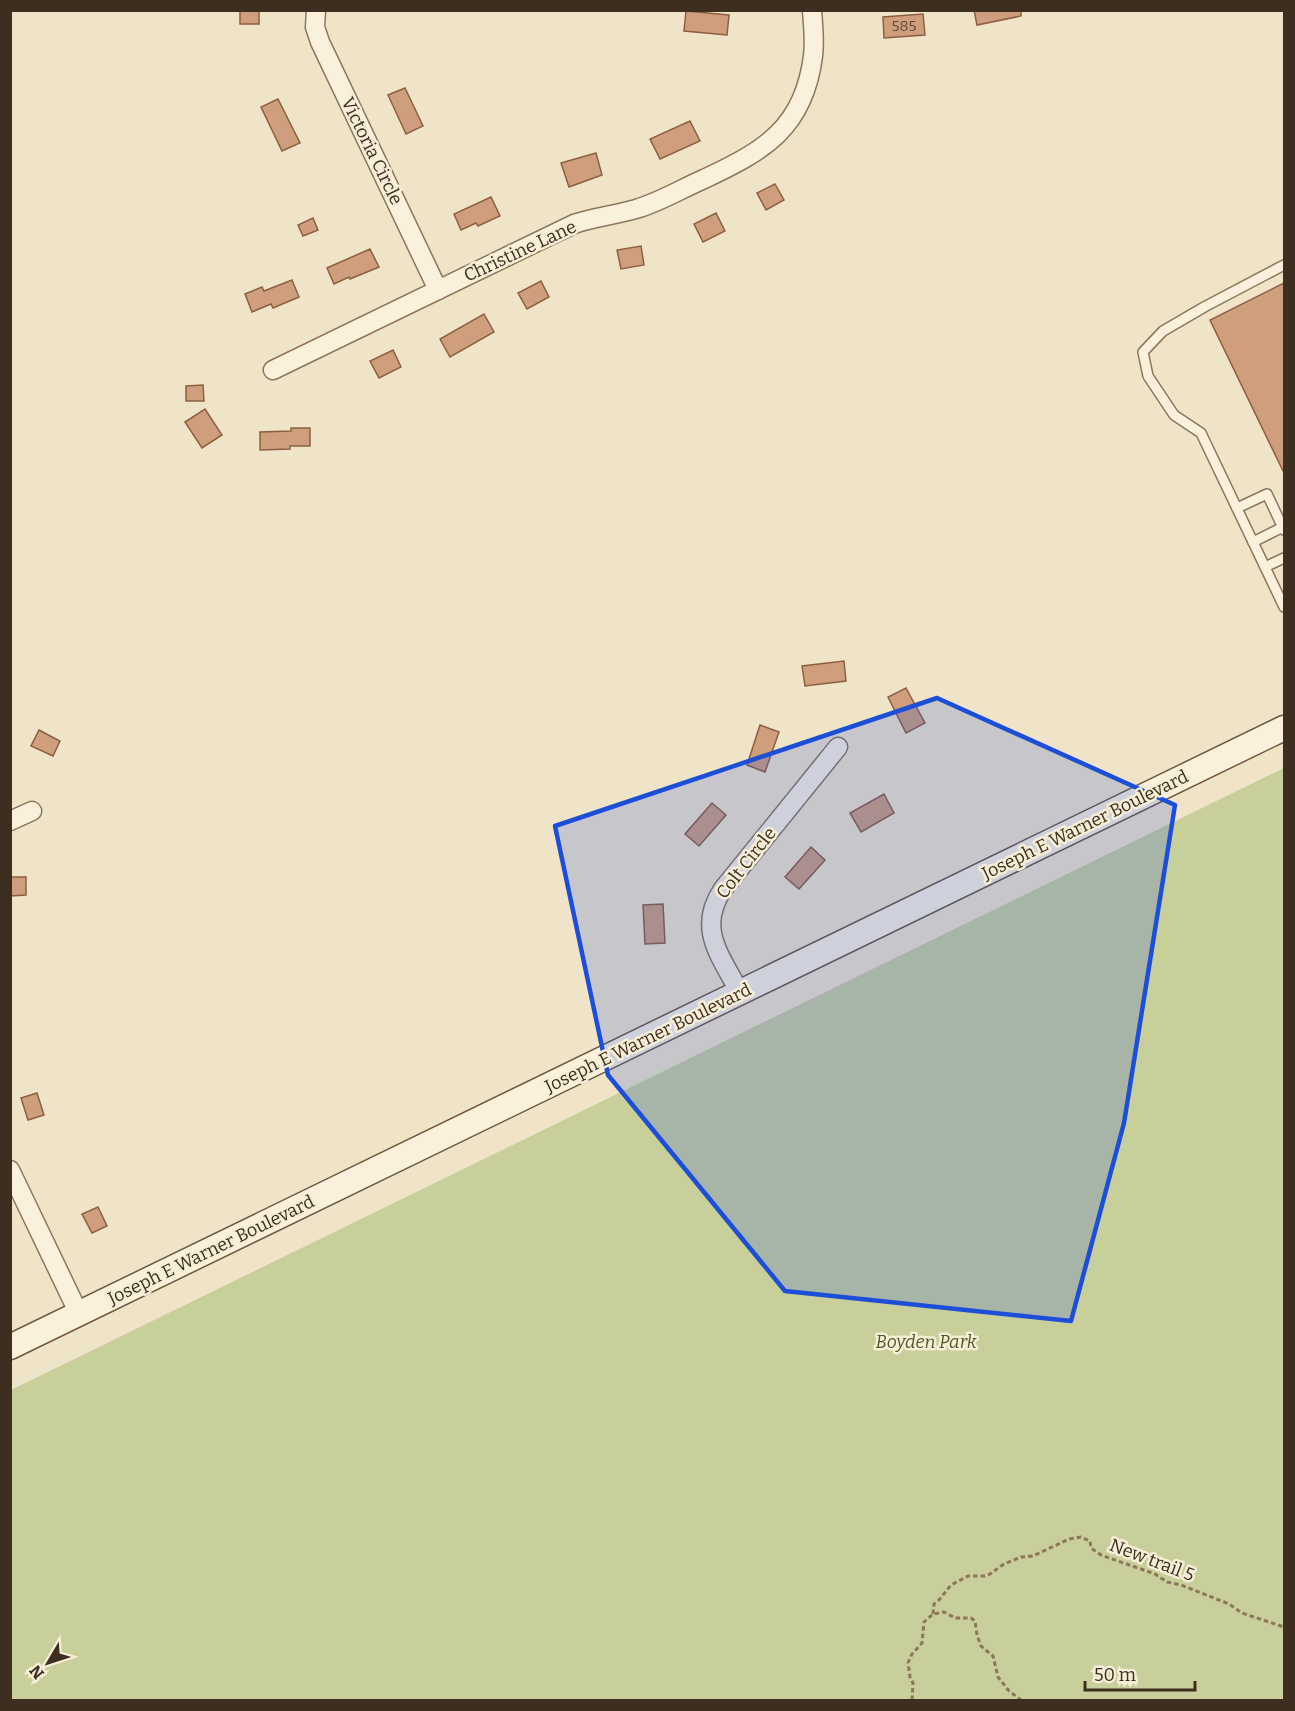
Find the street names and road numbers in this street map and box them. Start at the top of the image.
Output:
street label: Victoria Circle [336,94,408,208]
street label: Christine Lane [460,215,580,287]
street label: Joseph E Warner Boulevard [977,765,1192,885]
street label: Colt Circle [711,823,781,903]
street label: Joseph E Warner Boulevard [540,978,755,1098]
street label: Joseph E Warner Boulevard [103,1190,318,1310]
street label: New trail 5 [1107,1534,1197,1586]

